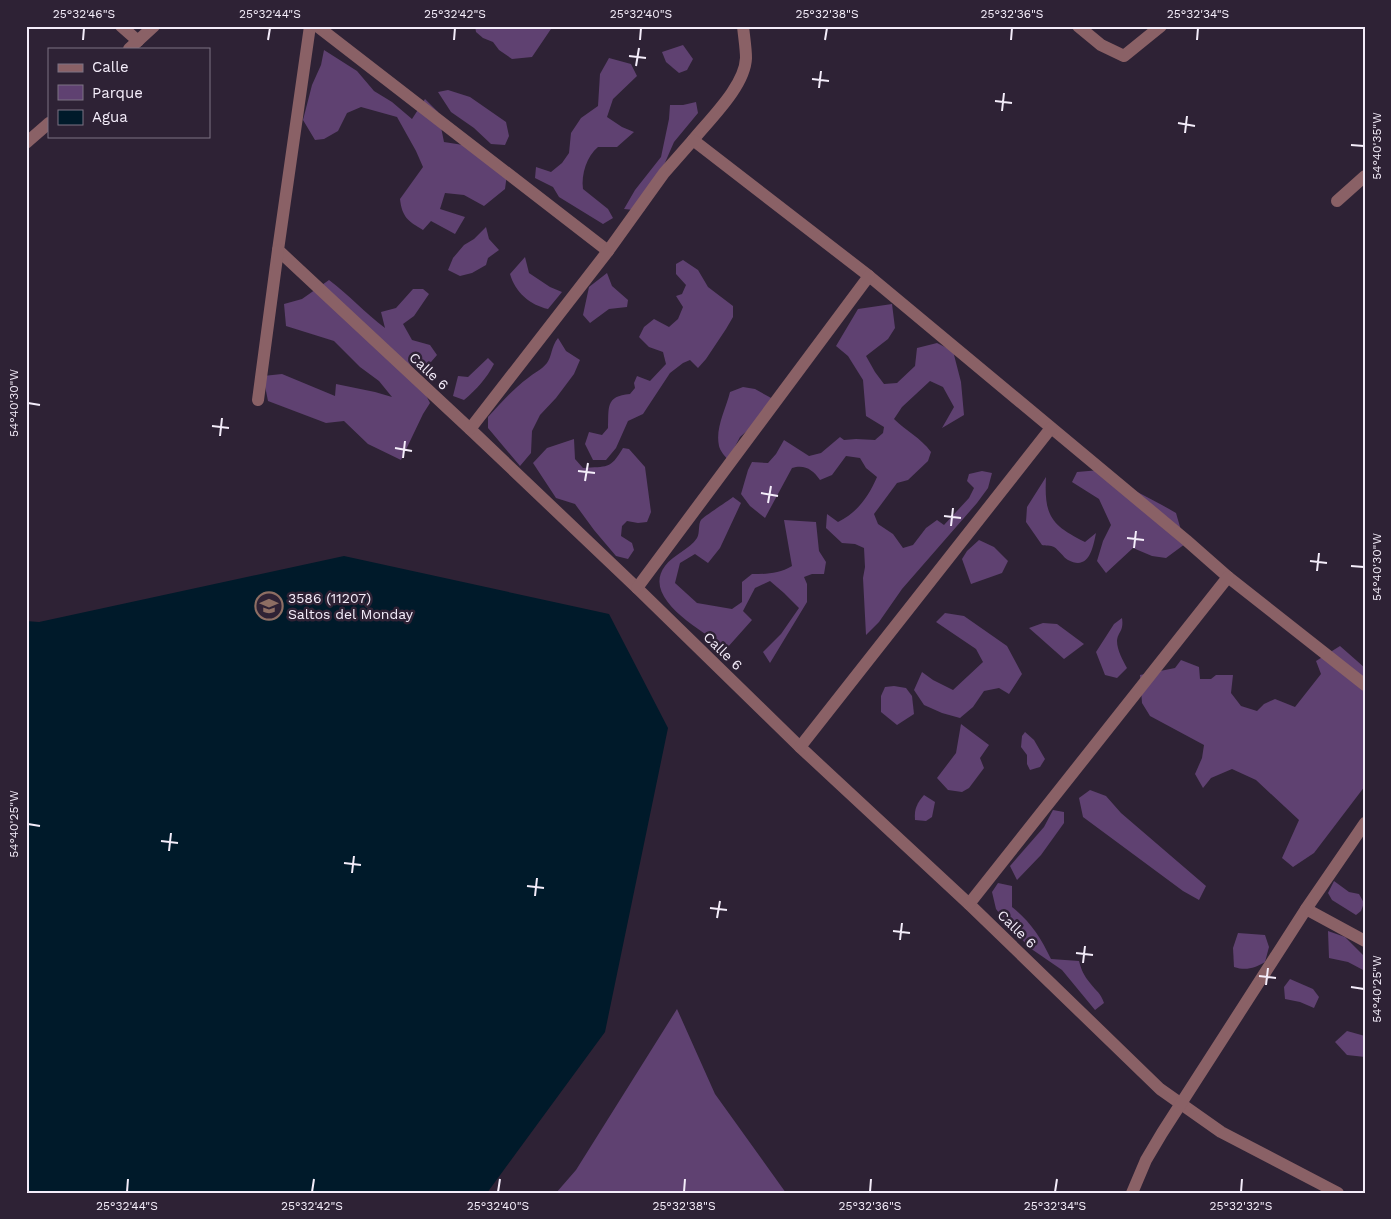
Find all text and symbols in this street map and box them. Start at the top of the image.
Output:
text: 25°32'46"S [53,7,115,21]
text: 25°32'44"S [239,7,301,21]
text: 25°32'42"S [424,7,486,21]
text: 25°32'40"S [610,7,672,21]
text: 25°32'38"S [795,7,859,21]
text: 25°32'36"S [980,7,1044,21]
text: 25°32'34"S [1167,7,1229,21]
legend [48,48,210,138]
text: Calle [92,58,129,76]
text: Parque [92,84,143,102]
text: Agua [92,108,128,126]
text: 54°40'35"W [1370,112,1384,180]
street label: Calle 6 [406,349,452,393]
text: 54°40'30"W [7,369,21,437]
text: 54°40'30"W [1370,533,1384,601]
place label: 3586 (11207) Saltos del Monday [288,590,414,622]
school or university icon: 3586 (11207) Saltos del Monday [254,591,284,621]
street label: Calle 6 [700,629,746,673]
text: 54°40'25"W [7,790,21,858]
street label: Calle 6 [994,907,1040,951]
text: 54°40'25"W [1370,955,1384,1023]
text: 25°32'44"S [96,1199,158,1213]
text: 25°32'42"S [281,1199,343,1213]
text: 25°32'40"S [467,1199,529,1213]
text: 25°32'38"S [652,1199,716,1213]
text: 25°32'36"S [838,1199,902,1213]
text: 25°32'34"S [1024,1199,1086,1213]
text: 25°32'32"S [1210,1199,1272,1213]

